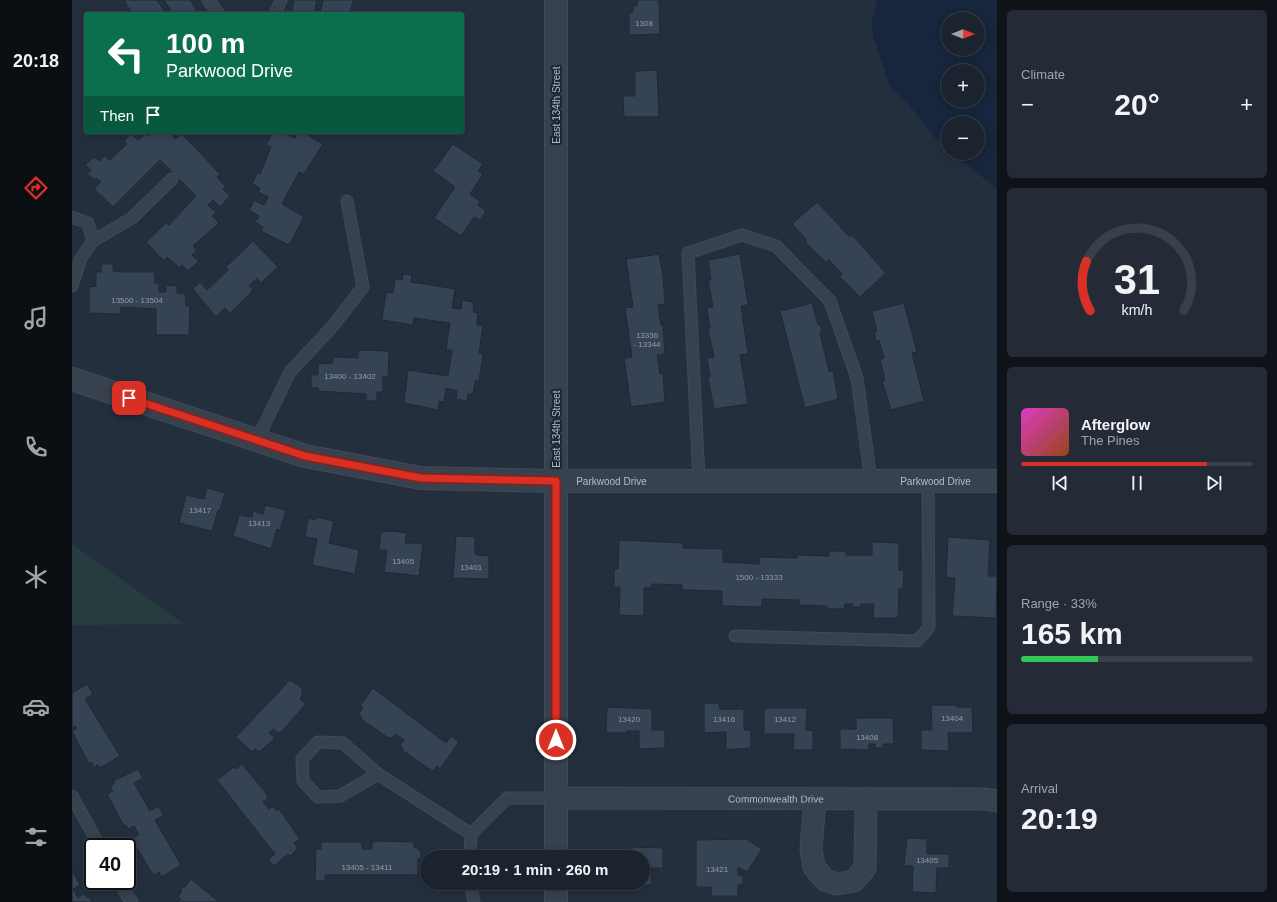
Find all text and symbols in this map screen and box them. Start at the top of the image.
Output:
north arrow [941,12,985,56]
map controls [941,12,985,160]
house number: 1308 [635,19,653,28]
icon: left [100,28,152,80]
text: 100 m [166,28,245,59]
text: 20:18 [13,51,59,71]
text: Parkwood Drive [166,61,293,81]
button: + [941,64,985,108]
street label: East 134th Street [551,66,562,144]
text: Climate [1021,67,1065,82]
text: 20° [1114,88,1160,121]
text: − [1021,92,1034,117]
text: + [1240,92,1253,117]
icon: arrive [142,104,164,126]
text: Then [100,107,134,124]
button: − [941,116,985,160]
icon: directions [22,174,50,202]
text: 31 [1114,255,1160,302]
house number: 13500 - 13504 [111,296,163,305]
text: km/h [1122,301,1153,317]
icon: music [22,304,50,332]
house number: 13336 - 13344 [633,331,661,349]
house number: 13400 - 13402 [324,372,376,381]
pin [112,381,146,415]
icon: arrive [118,387,140,409]
street label: East 134th Street [551,390,562,468]
text: Afterglow [1081,416,1150,433]
icon: phone [22,433,50,461]
text: The Pines [1081,433,1140,448]
icon: previous [1049,472,1071,494]
icon: pause [1126,472,1148,494]
icon: next [1203,472,1225,494]
street label: Parkwood Drive [576,476,647,487]
street label: Parkwood Drive [900,476,971,487]
house number: 13417 [189,506,212,515]
house number: 13413 [248,519,271,528]
house number: 13405 [392,557,415,566]
icon: climate [22,563,50,591]
house number: 13401 [460,563,483,572]
house number: 1500 - 13333 [735,573,783,582]
text: Range · 33% [1021,596,1097,611]
text: 165 km [1021,617,1123,650]
icon: car [22,693,50,721]
house number: 13404 [941,714,964,723]
house number: 13420 [618,715,641,724]
house number: 13416 [713,715,736,724]
house number: 13412 [774,715,797,724]
position arrow [535,719,577,761]
house number: 13408 [856,733,879,742]
text: Arrival [1021,781,1058,796]
street label: Commonwealth Drive [728,793,824,804]
text: 20:19 [1021,802,1098,835]
icon: filters [22,823,50,851]
speed limit sign: 40 [84,838,136,890]
house number: 13405 [916,856,939,865]
text: 20:19 · 1 min · 260 m [462,861,608,878]
house number: 13405 - 13411 [341,863,393,872]
house number: 13421 [706,865,729,874]

